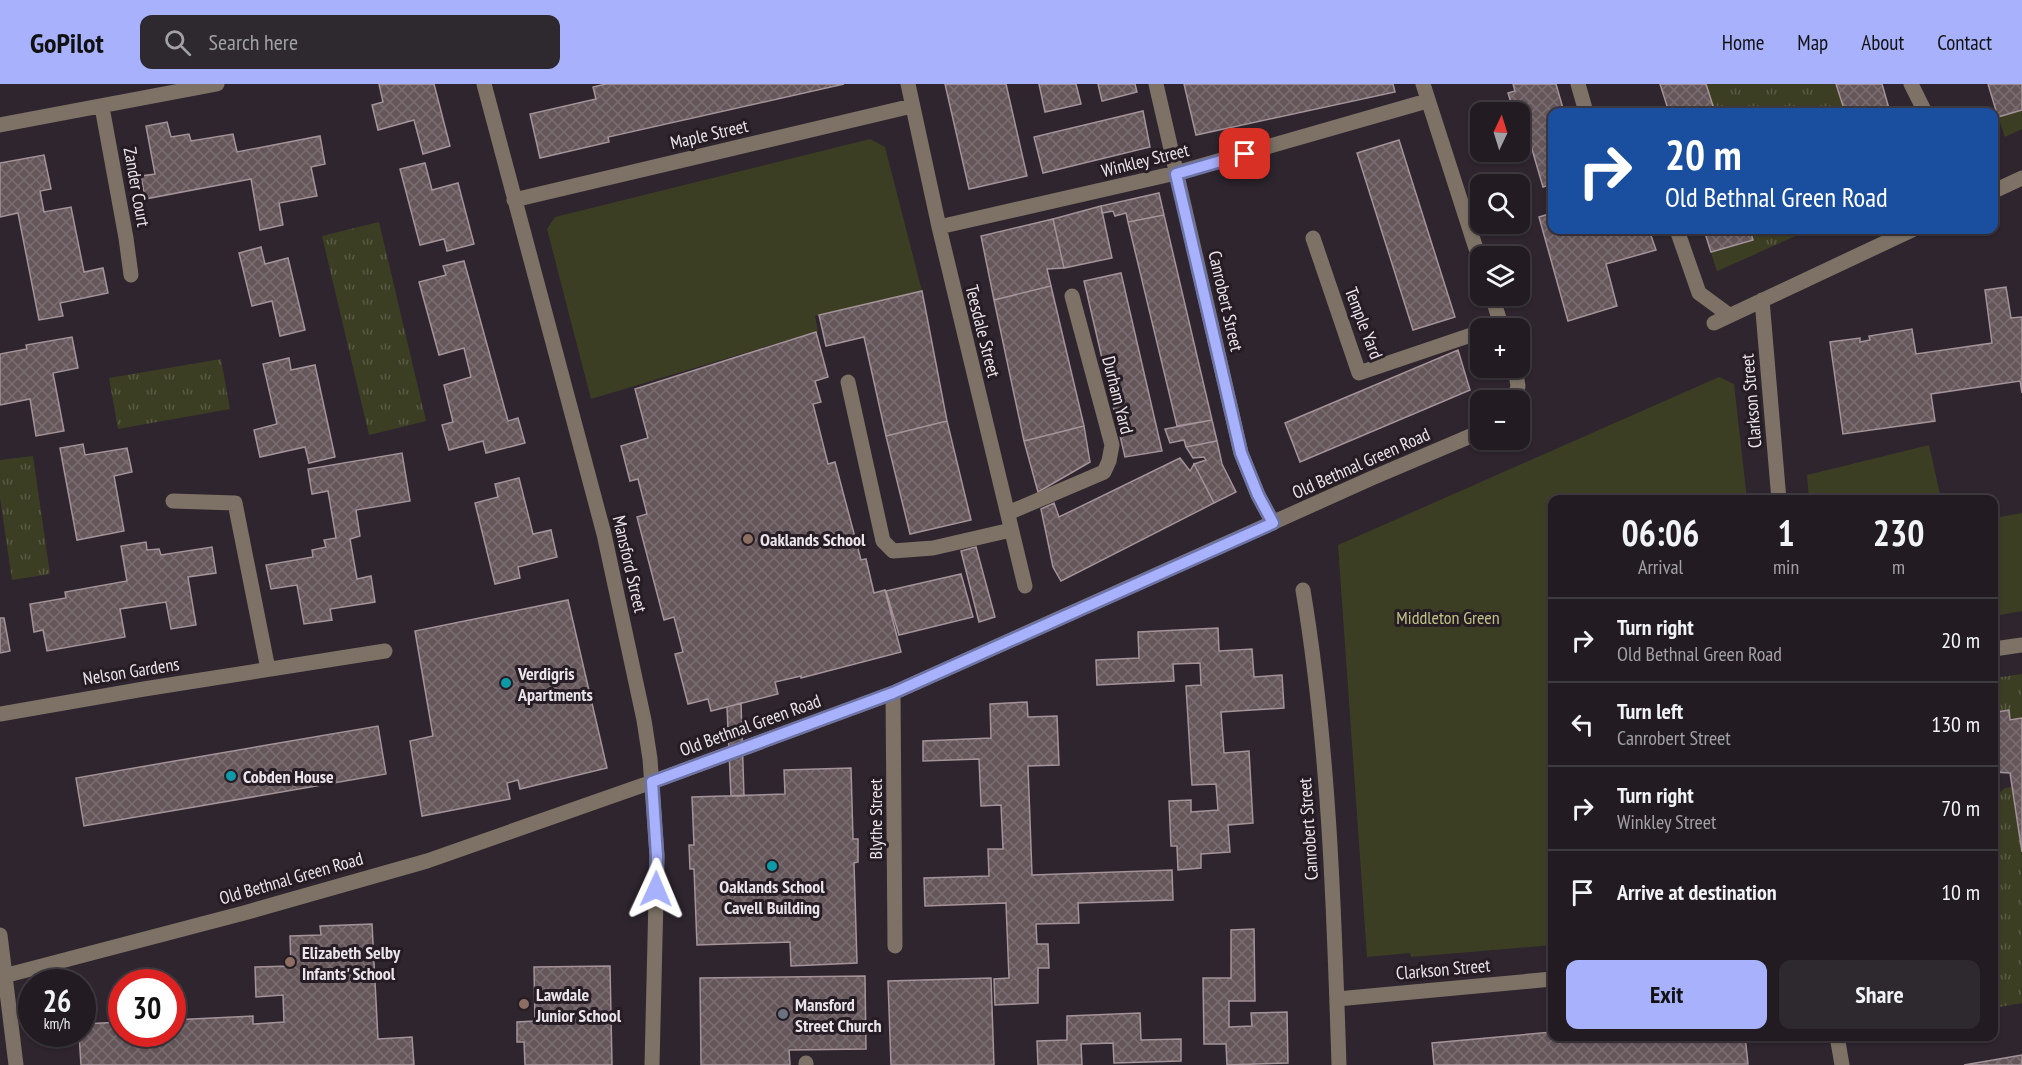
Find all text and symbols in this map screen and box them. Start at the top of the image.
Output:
search box [140,15,560,69]
text: GoPilot [30,24,104,61]
icon: search [161,26,194,59]
text: Search here [209,28,298,56]
text: Home [1722,29,1764,56]
text: Map [1797,29,1828,56]
text: About [1861,29,1904,56]
text: Contact [1937,29,1992,56]
north arrow [1470,102,1530,162]
map controls [1470,102,1530,450]
street label: Maple Street [668,114,750,154]
text: 20 m [1665,127,1742,182]
pin [1219,128,1270,179]
icon: right [1566,132,1644,210]
icon: arrive [1228,137,1261,170]
street label: Winkley Street [1099,138,1191,182]
street label: Zander Court [119,145,155,229]
button: search [1470,174,1530,234]
text: Old Bethnal Green Road [1665,180,1888,214]
button: layers [1470,246,1530,306]
street label: Canrobert Street [1203,248,1249,354]
street label: Teesdale Street [960,282,1006,380]
street label: Temple Yard [1340,284,1388,362]
button: + [1470,318,1530,378]
street label: Clarkson Street [1735,353,1767,449]
street label: Durham Yard [1097,354,1139,436]
button: − [1470,390,1530,450]
street label: Old Bethnal Green Road [1288,422,1434,504]
text: 06:06 [1622,509,1699,556]
text: 1 [1777,509,1795,556]
text: 230 [1873,509,1924,556]
street label: Mansford Street [608,513,652,615]
place label: Oaklands School [760,528,866,551]
marker: Oaklands School [741,532,755,546]
text: Arrival [1638,554,1683,580]
text: min [1773,554,1799,580]
text: m [1892,554,1905,580]
park label: Middleton Green [1396,606,1500,629]
text: Turn right [1617,613,1694,641]
icon: right [1566,624,1599,657]
text: 20 m [1941,626,1980,654]
text: Old Bethnal Green Road [1617,641,1782,667]
street label: Nelson Gardens [81,652,181,690]
place label: Verdigris Apartments [517,662,593,706]
marker: Verdigris Apartments [499,676,513,690]
street label: Old Bethnal Green Road [676,689,824,761]
text: Turn left [1617,697,1683,725]
icon: left [1566,708,1599,741]
text: 130 m [1931,710,1980,738]
text: Canrobert Street [1617,725,1731,751]
place label: Cobden House [243,765,334,788]
marker: Cobden House [224,769,238,783]
street label: Canrobert Street [1293,777,1323,881]
street label: Blythe Street [864,779,887,859]
text: Turn right [1617,781,1694,809]
icon: right [1566,792,1599,825]
text: 70 m [1941,794,1980,822]
text: Winkley Street [1617,809,1716,835]
street label: Old Bethnal Green Road [216,846,366,910]
position arrow [624,857,688,921]
marker: Oaklands School Cavell Building [765,859,779,873]
place label: Oaklands School Cavell Building [719,875,825,919]
icon: arrive [1566,876,1599,909]
text: Arrive at destination [1617,878,1777,906]
text: 10 m [1941,878,1980,906]
place label: Elizabeth Selby Infants' School [302,941,401,985]
street label: Clarkson Street [1395,953,1491,985]
marker: Elizabeth Selby Infants' School [283,955,297,969]
button: Exit [1566,960,1767,1029]
button: Share [1779,960,1980,1029]
speed limit sign: 30 [108,969,186,1047]
text: 26 [43,981,71,1020]
place label: Lawdale Junior School [535,983,622,1027]
place label: Mansford Street Church [795,993,882,1037]
marker: Lawdale Junior School [517,997,531,1011]
marker: Mansford Street Church [776,1007,790,1021]
text: km/h [44,1014,70,1033]

